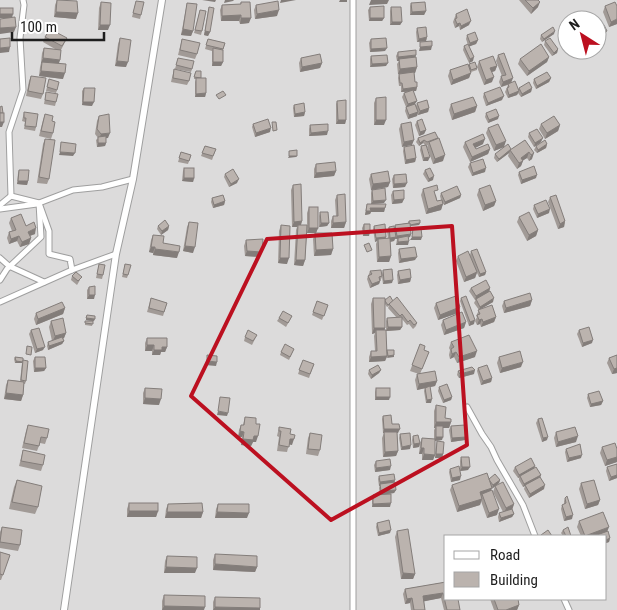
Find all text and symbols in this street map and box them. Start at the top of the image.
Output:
scale bar [12,10,105,42]
north arrow [557,10,607,60]
text: N [566,15,583,33]
text: 100 m [20,18,57,36]
legend [444,535,607,600]
text: Road [490,546,520,564]
text: Building [490,571,538,589]

